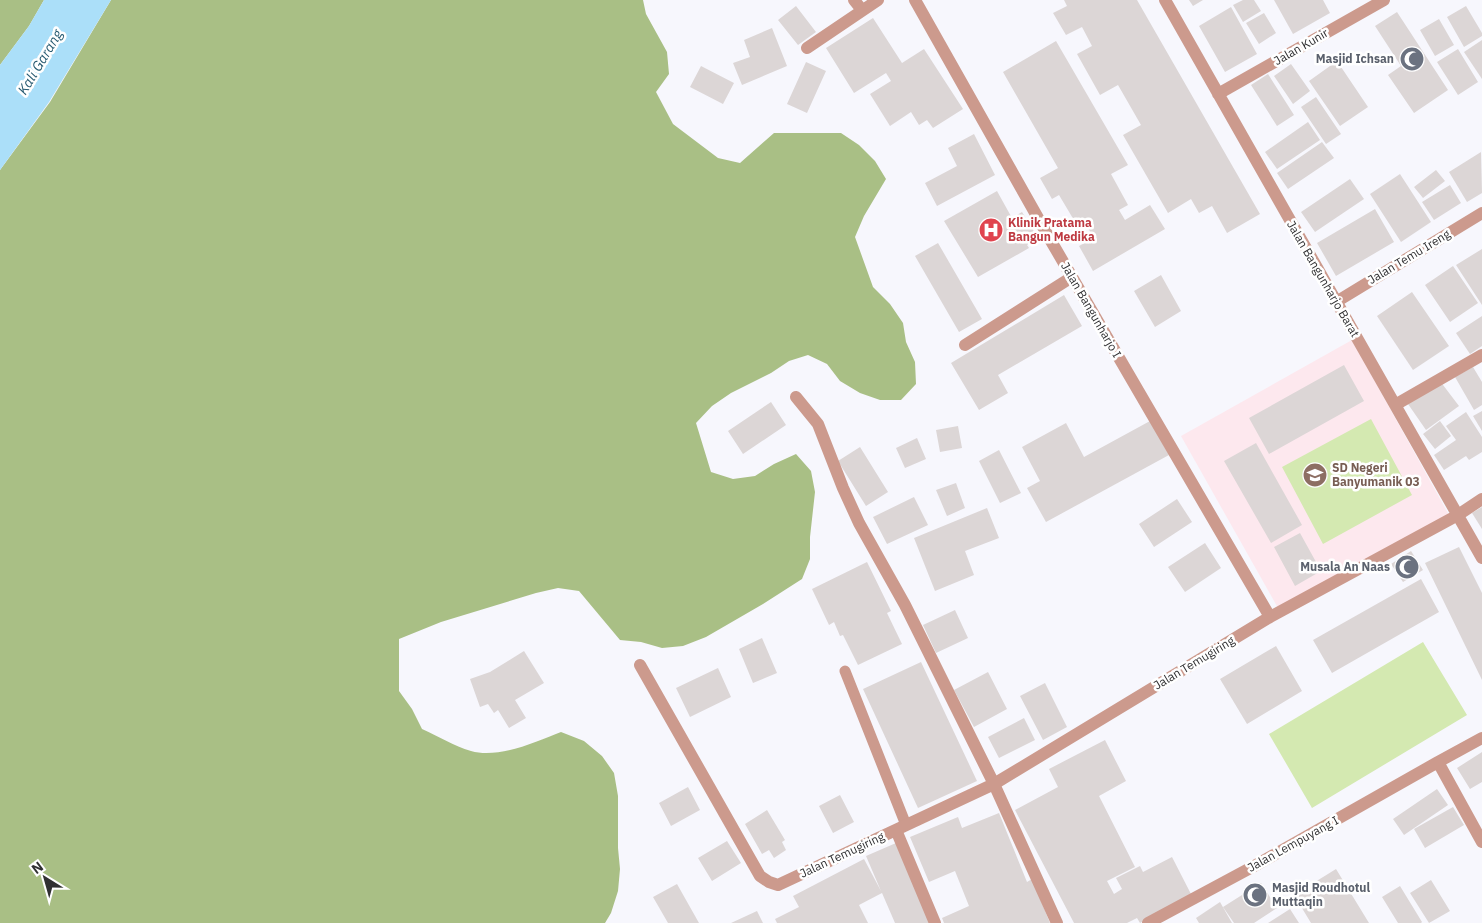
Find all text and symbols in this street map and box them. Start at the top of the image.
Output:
street label: Jalan Kunir [1271,25,1331,68]
water label: Kali Garang [14,26,67,98]
mosque icon: Masjid Ichsan [1399,46,1425,72]
place label: Masjid Ichsan [1316,51,1394,66]
place label: Klinik Pratama Bangun Medika [1008,215,1095,244]
hospital icon: Klinik Pratama Bangun Medika [978,217,1004,243]
street label: Jalan Bangunharjo Barat [1284,218,1363,340]
street label: Jalan Temu Ireng [1365,226,1453,287]
street label: Jalan Bangunharjo I [1058,259,1125,360]
place label: SD Negeri Banyumanik 03 [1332,460,1420,489]
school or university icon: SD Negeri Banyumanik 03 [1302,462,1328,488]
mosque icon: Musala An Naas [1394,554,1420,580]
place label: Musala An Naas [1300,559,1390,574]
street label: Jalan Temugiring [1151,632,1237,693]
street label: Jalan Lempuyang I [1245,812,1341,875]
street label: Jalan Temugiring [797,828,887,881]
north arrow [20,853,70,903]
text: N [28,857,47,878]
place label: Masjid Roudhotul Muttaqin [1272,880,1370,909]
mosque icon: Masjid Roudhotul Muttaqin [1242,882,1268,908]

